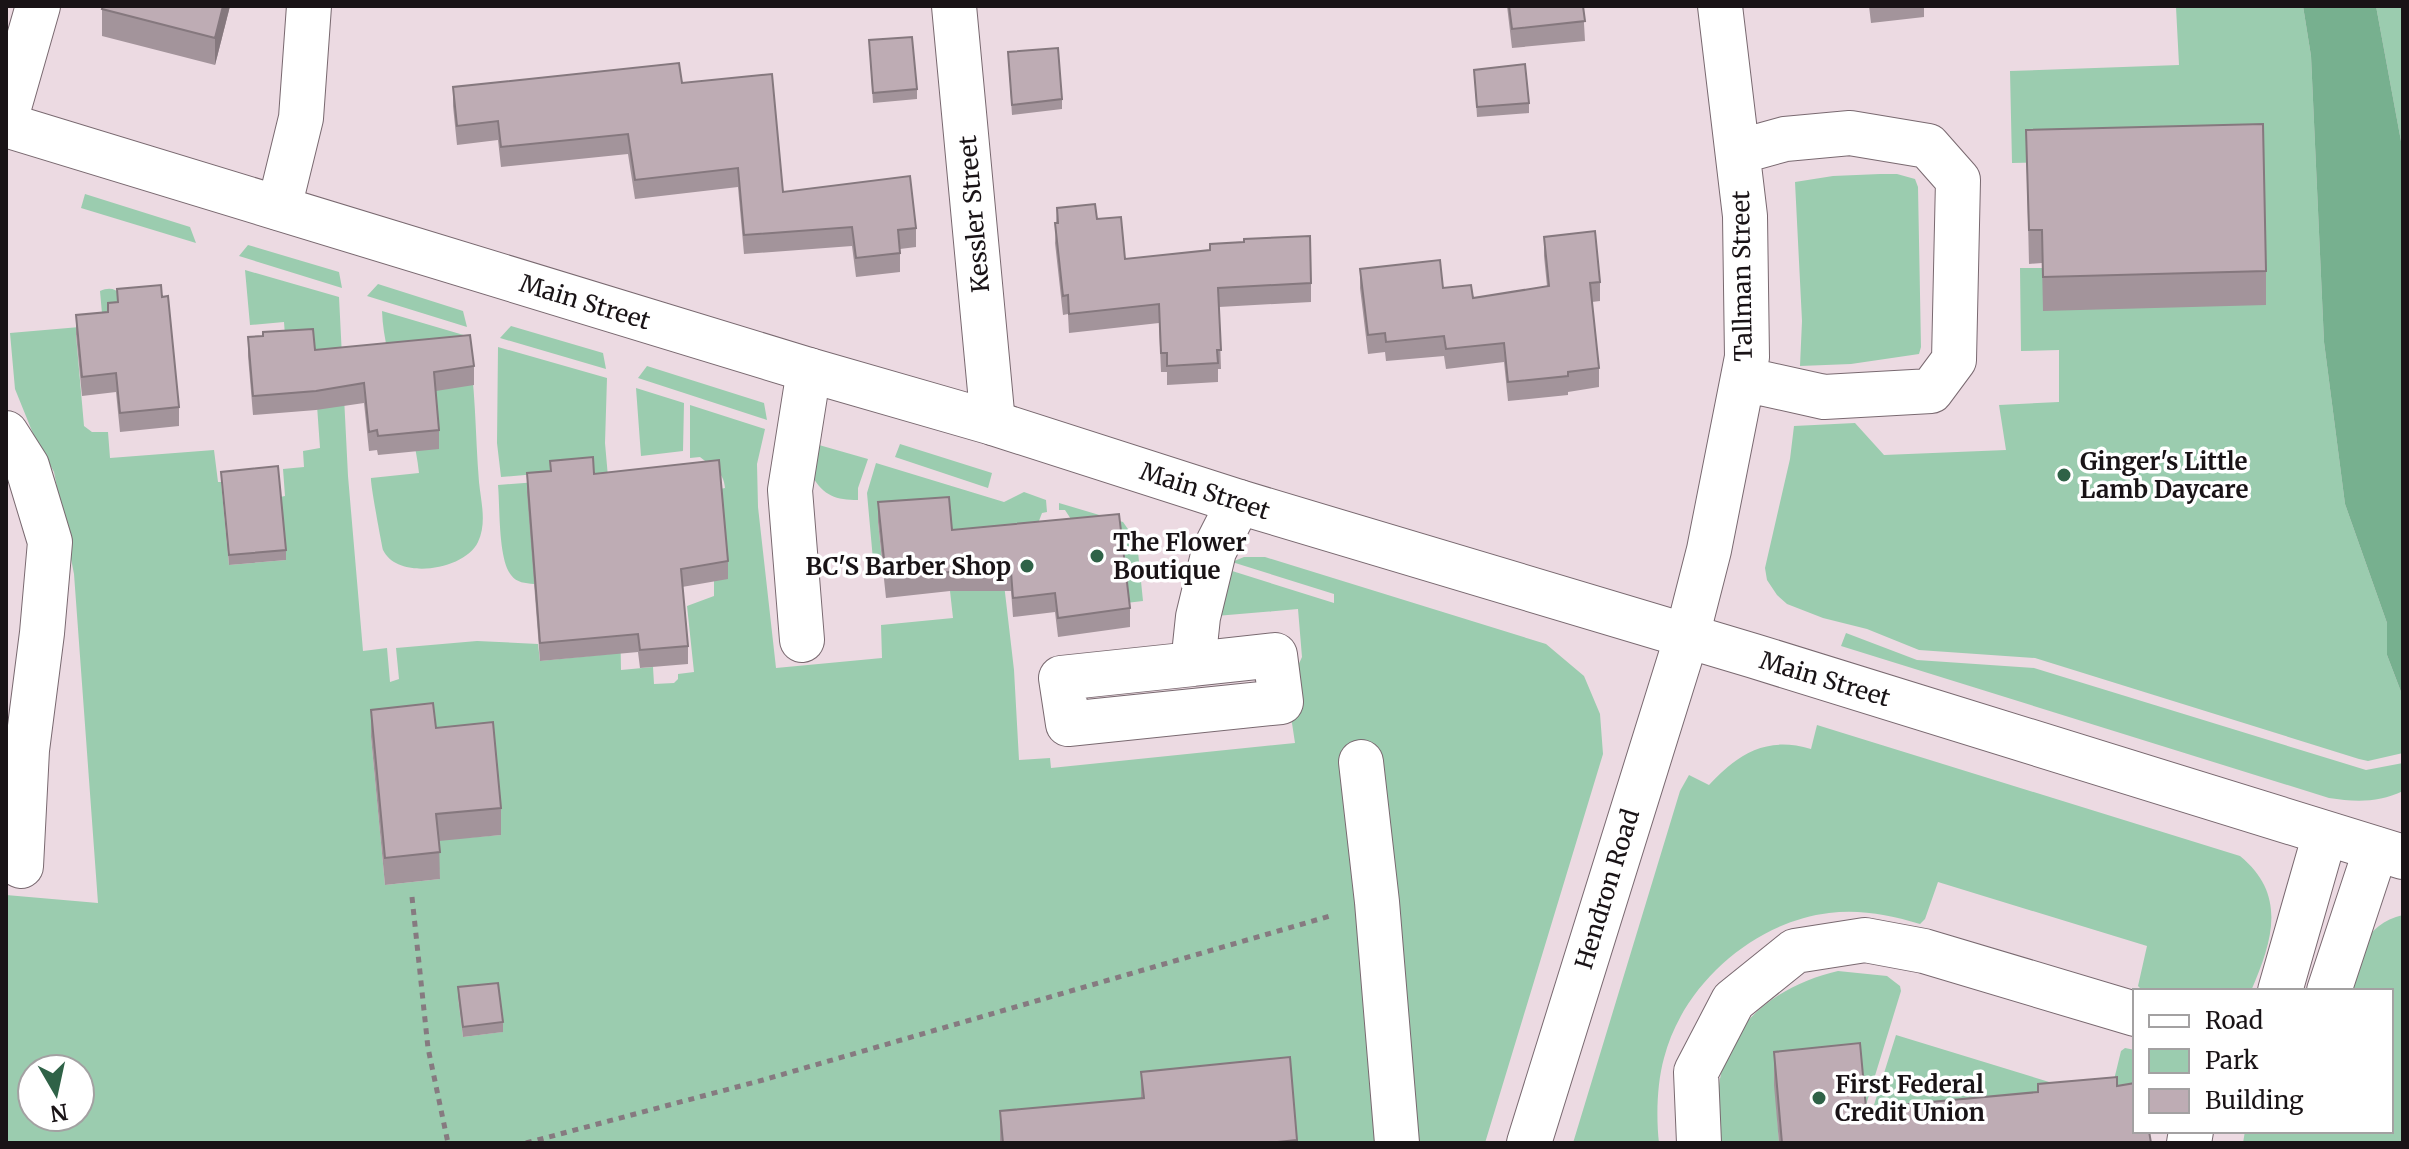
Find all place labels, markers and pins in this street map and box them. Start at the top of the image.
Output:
place label: Ginger's Little Lamb Daycare [2080,446,2248,505]
marker: Ginger's Little Lamb Daycare [2055,466,2073,484]
place label: The Flower Boutique [1113,527,1247,586]
marker: The Flower Boutique [1088,547,1106,565]
place label: BC'S Barber Shop [805,551,1011,582]
marker: BC'S Barber Shop [1018,557,1036,575]
place label: First Federal Credit Union [1835,1069,1985,1128]
marker: First Federal Credit Union [1810,1089,1828,1107]

